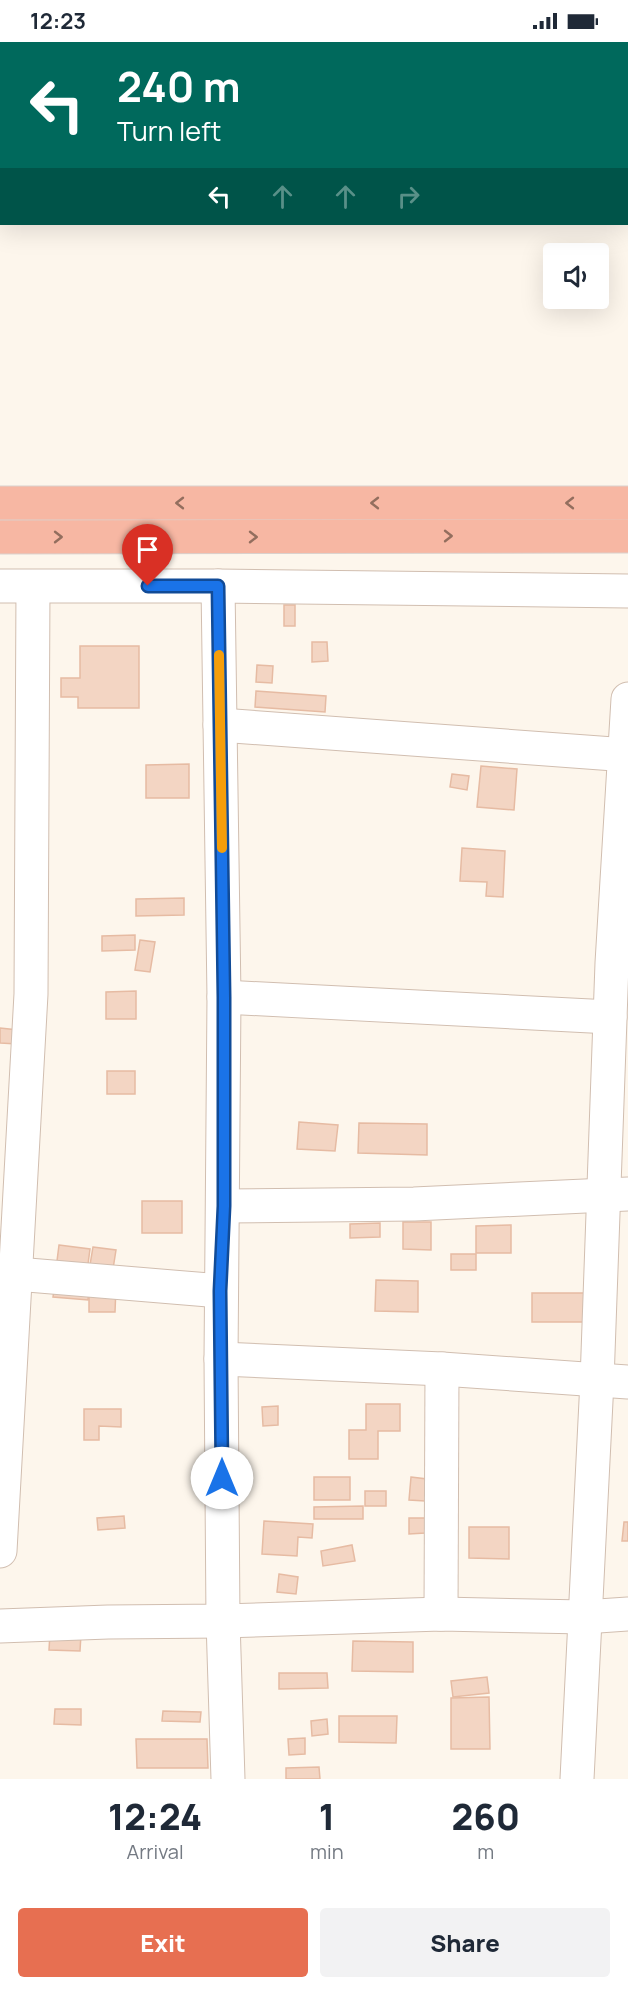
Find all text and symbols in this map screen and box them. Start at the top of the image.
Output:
text: 12:23 [30,6,86,36]
text: 240 m [117,57,241,115]
icon: left [18,66,96,144]
text: Turn left [117,112,221,149]
icon: left [203,180,236,213]
icon: ahead [266,180,299,213]
icon: ahead [329,180,362,213]
icon: right [392,180,425,213]
map controls [543,243,609,309]
button: sound [543,243,609,309]
one-way arrow [175,497,184,509]
one-way arrow [370,497,379,509]
one-way arrow [565,497,574,509]
pin [122,524,173,586]
one-way arrow [444,530,453,542]
one-way arrow [54,531,63,543]
one-way arrow [249,531,258,543]
icon: arrive [131,533,164,566]
position arrow [190,1446,254,1510]
text: 12:24 [108,1792,202,1841]
text: 1 [319,1792,335,1841]
text: 260 [452,1792,520,1841]
text: Arrival [126,1838,184,1865]
text: min [310,1838,344,1865]
text: m [477,1838,494,1865]
button: Exit [18,1908,308,1977]
button: Share [320,1908,610,1977]

